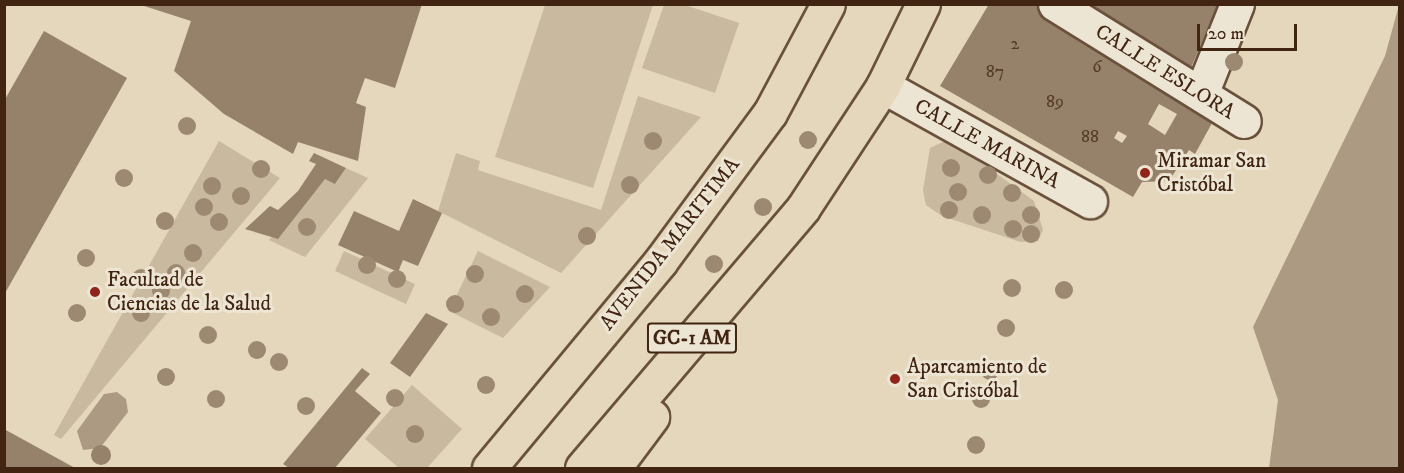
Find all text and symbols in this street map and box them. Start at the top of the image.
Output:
scale bar [1200,12,1300,50]
street label: CALLE ESLORA [1090,19,1240,125]
text: 20 m [1208,23,1244,45]
house number: 2 [1011,33,1019,55]
house number: 6 [1092,56,1102,78]
house number: 87 [986,61,1004,83]
house number: 89 [1046,91,1064,113]
street label: CALLE MARINA [910,94,1064,194]
house number: 88 [1081,126,1099,148]
place label: Miramar San Cristóbal [1157,148,1266,198]
street label: AVENIDA MARITIMA [595,153,745,335]
marker: Miramar San Cristóbal [1138,166,1152,180]
place label: Facultad de Ciencias de la Salud [107,267,271,317]
marker: Facultad de Ciencias de la Salud [88,285,102,299]
road number: GC-1 AM [646,321,738,355]
place label: Aparcamiento de San Cristóbal [907,354,1047,404]
marker: Aparcamiento de San Cristóbal [888,372,902,386]

